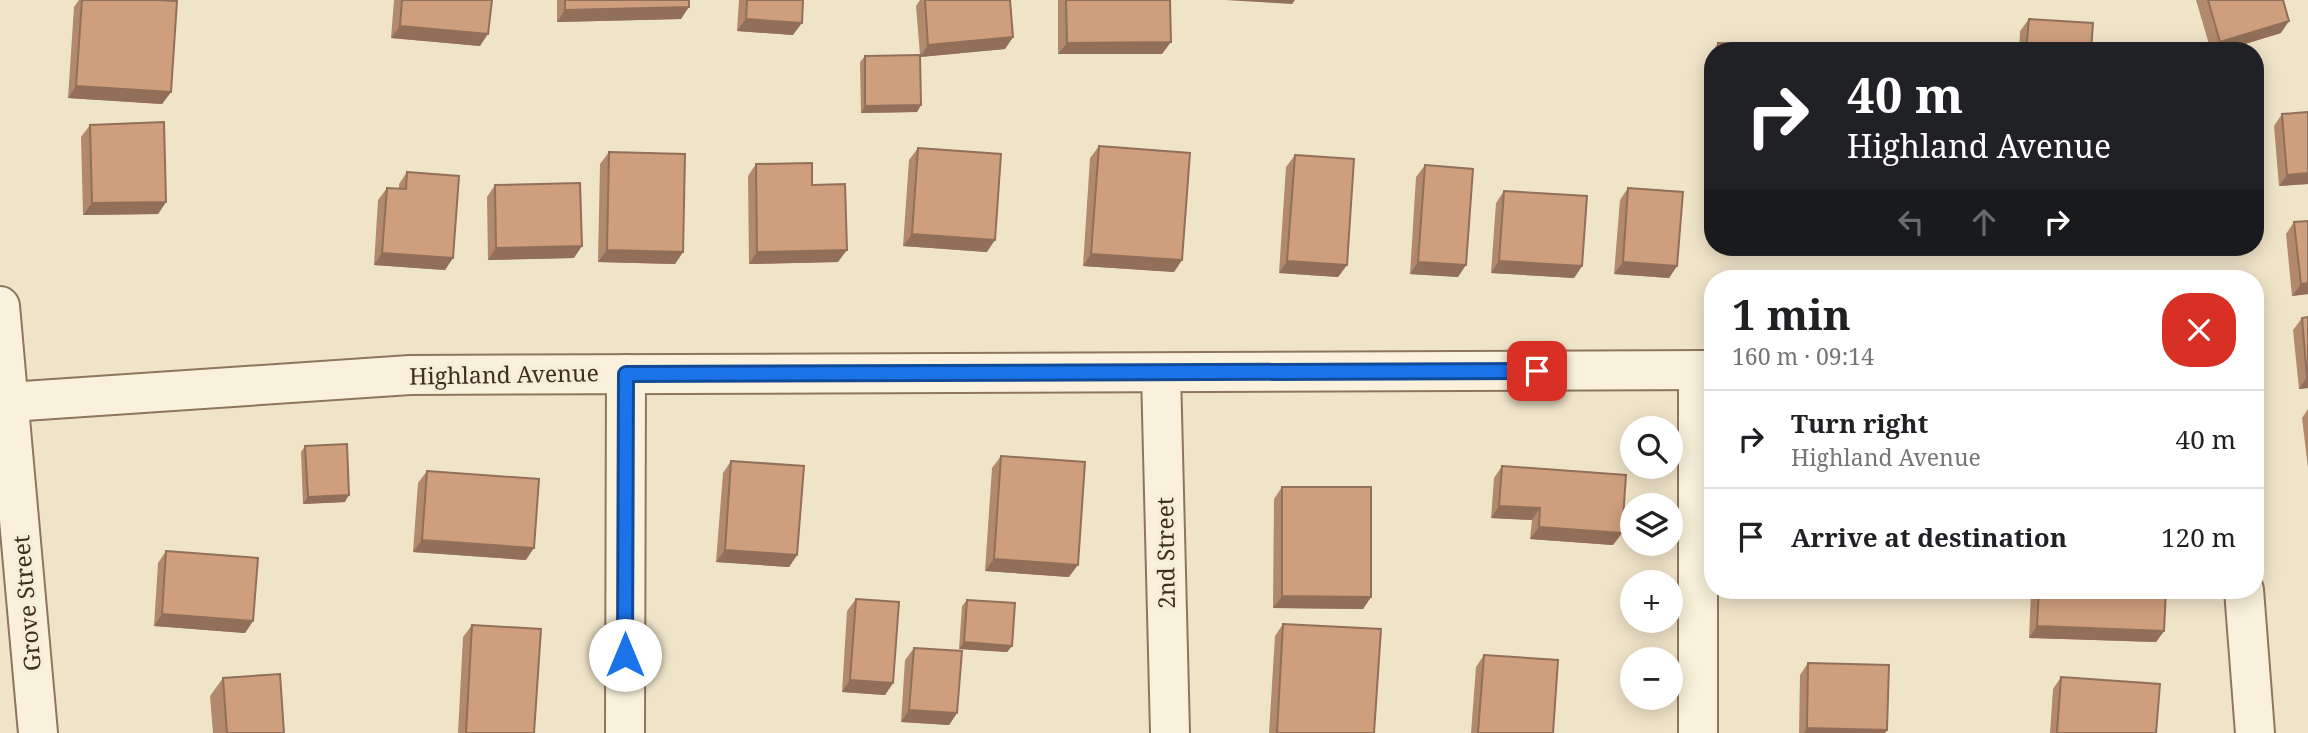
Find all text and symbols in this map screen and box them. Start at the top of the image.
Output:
text: 40 m [1847,61,1963,127]
icon: right [1732,70,1823,161]
text: Highland Avenue [1847,124,2111,167]
icon: left [1892,203,1930,241]
icon: ahead [1965,203,2003,241]
icon: right [2038,203,2076,241]
text: 1 min [1732,285,1851,342]
button: close [2162,293,2236,367]
text: 160 m · 09:14 [1732,340,1874,372]
pin [1507,341,1567,401]
icon: arrive [1518,352,1556,390]
street label: Highland Avenue [409,356,599,392]
text: Turn right [1791,405,1928,441]
map controls [1620,416,1683,710]
button: search [1620,416,1683,479]
icon: right [1732,420,1770,458]
text: 40 m [2176,421,2236,457]
text: Highland Avenue [1791,441,1981,473]
button: layers [1620,493,1683,556]
street label: 2nd Street [1148,497,1182,609]
icon: arrive [1732,518,1770,556]
text: Arrive at destination [1791,519,2067,555]
text: 120 m [2161,519,2236,555]
street label: Grove Street [4,534,48,672]
button: + [1620,570,1683,633]
position arrow [588,618,662,692]
button: − [1620,647,1683,710]

